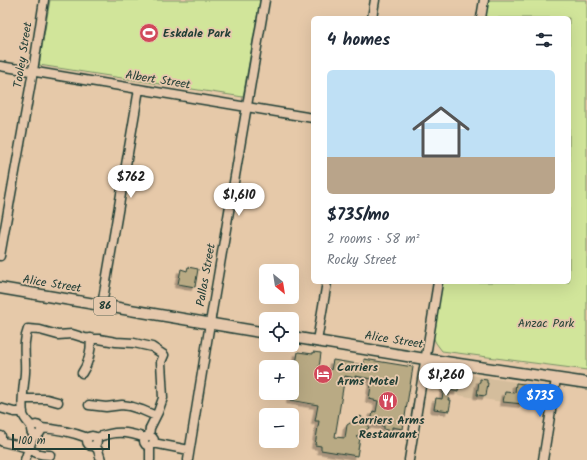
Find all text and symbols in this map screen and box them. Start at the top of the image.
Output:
street label: Tooley Street [8,20,38,89]
sports icon: Eskdale Park [138,22,160,44]
place label: Eskdale Park [163,24,231,43]
text: 4 homes [327,27,390,54]
icon: filters [533,29,555,51]
street label: Albert Street [124,65,192,95]
icon: home [405,96,477,168]
pin: $762 [107,165,155,199]
text: $762 [117,167,145,188]
pin: $1,610 [206,183,272,217]
text: $1,610 [223,185,255,206]
text: $735/mo [327,202,389,229]
text: 2 rooms · 58 m² [327,229,420,250]
street label: Pallas Street [191,241,221,308]
text: Rocky Street [327,250,397,271]
north arrow [259,264,299,304]
map controls [259,264,299,448]
street label: Alice Street [21,270,83,298]
road number: 86 [94,297,116,315]
button: locate [259,312,299,352]
park label: Anzac Park [518,314,575,333]
street label: Alice Street [363,326,425,354]
place label: Carriers Arms Motel [337,358,399,391]
button: + [259,360,299,400]
hotel icon: Carriers Arms Motel [312,363,334,385]
pin: $1,260 [413,363,479,397]
text: $1,260 [428,365,464,386]
pin: $735 [516,384,564,418]
text: $735 [526,386,554,407]
restaurant icon: Carriers Arms Restaurant [377,390,399,412]
button: − [259,408,299,448]
place label: Carriers Arms Restaurant [351,411,425,444]
scale bar [12,432,110,451]
text: 100 m [18,432,46,450]

